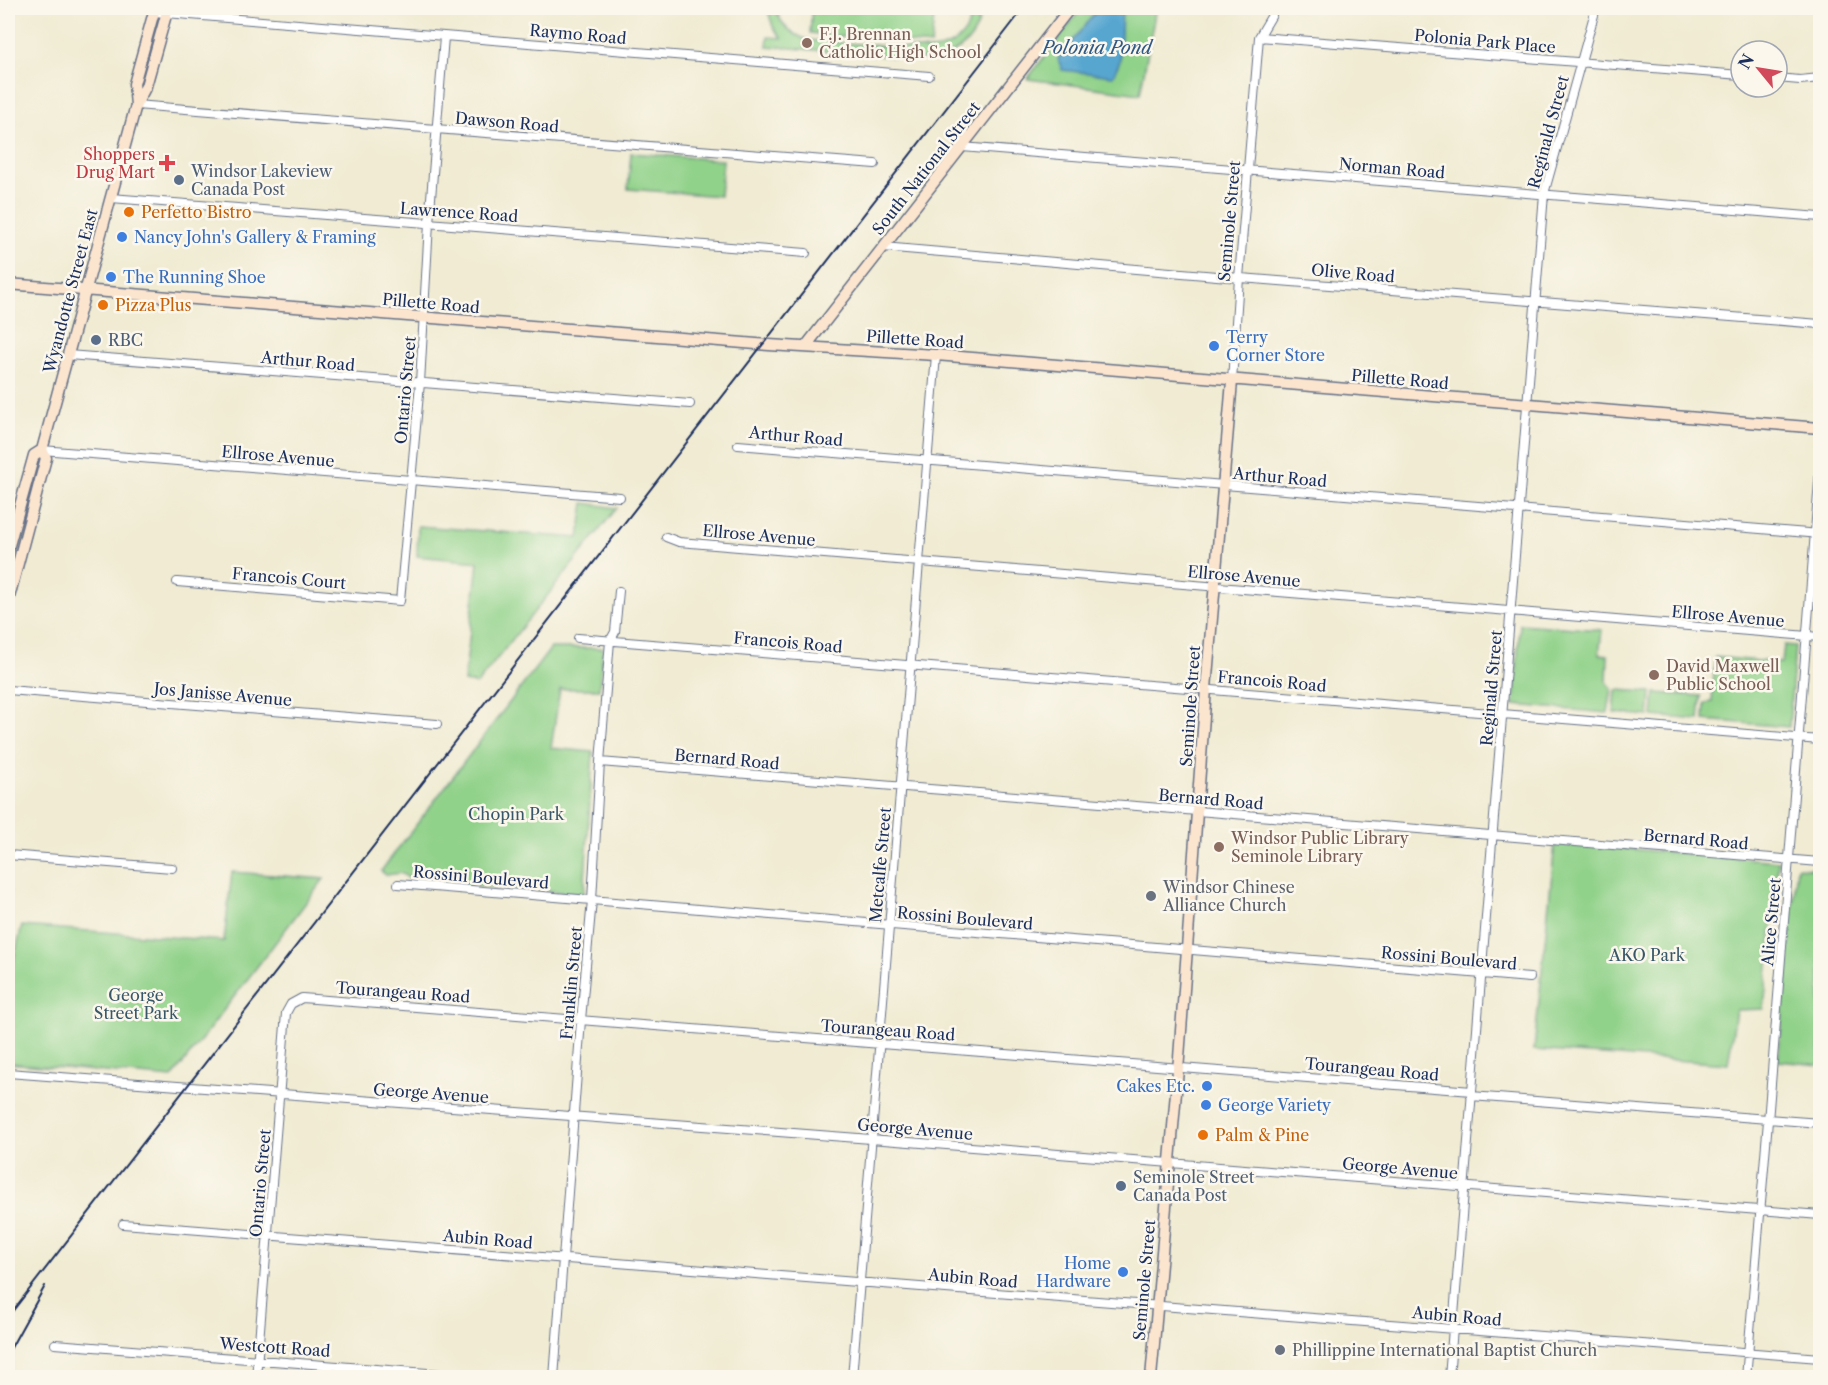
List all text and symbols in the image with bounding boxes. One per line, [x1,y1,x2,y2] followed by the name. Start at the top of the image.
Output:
[529,20,628,48] street label: Raymo Road
[819,24,981,62] place label: F.J. Brennan Catholic High School
[1414,25,1557,57] street label: Polonia Park Place
[800,36,814,50] marker: F.J. Brennan Catholic High School
[1040,37,1154,59] water label: Polonia Pond
[1729,39,1789,99] north arrow
[1734,50,1758,73] text: N
[1523,73,1573,191] street label: Reginald Street
[868,97,984,239] street label: South National Street
[454,107,560,137] street label: Dawson Road
[76,144,155,182] place label: Shoppers Drug Mart
[1338,153,1446,183] street label: Norman Road
[160,156,174,170] marker: Shoppers Drug Mart
[1214,159,1244,282] street label: Seminole Street
[190,161,333,199] place label: Windsor Lakeview Canada Post
[172,173,186,187] marker: Windsor Lakeview Canada Post
[399,198,519,226] street label: Lawrence Road
[141,202,252,222] place label: Perfetto Bistro
[122,205,136,219] marker: Perfetto Bistro
[38,206,102,376] street label: Wyandotte Street East
[134,227,376,247] place label: Nancy John's Gallery & Framing
[115,230,129,244] marker: Nancy John's Gallery & Framing
[1310,259,1396,287] street label: Olive Road
[123,267,266,287] place label: The Running Shoe
[104,270,118,284] marker: The Running Shoe
[381,289,481,317] street label: Pillette Road
[115,295,192,315] place label: Pizza Plus
[96,298,110,312] marker: Pizza Plus
[865,326,965,352] street label: Pillette Road
[1226,327,1325,365] place label: Terry Corner Store
[108,330,143,350] place label: RBC
[89,333,103,347] marker: RBC
[390,335,420,445] street label: Ontario Street
[1207,339,1221,353] marker: Terry Corner Store
[259,347,356,375] street label: Arthur Road
[1350,365,1450,393] street label: Pillette Road
[747,422,844,450] street label: Arthur Road
[221,441,335,471] street label: Ellrose Avenue
[1231,463,1328,491] street label: Arthur Road
[702,520,816,550] street label: Ellrose Avenue
[1187,561,1301,591] street label: Ellrose Avenue
[231,563,347,593] street label: Francois Court
[1671,601,1785,631] street label: Ellrose Avenue
[733,627,844,657] street label: Francois Road
[1476,629,1506,747] street label: Reginald Street
[1176,644,1204,767] street label: Seminole Street
[1666,656,1780,694] place label: David Maxwell Public School
[1217,666,1328,696] street label: Francois Road
[1647,668,1661,682] marker: David Maxwell Public School
[150,678,293,710] street label: Jos Janisse Avenue
[674,744,781,774] street label: Bernard Road
[1158,784,1265,814] street label: Bernard Road
[468,804,565,824] park label: Chopin Park
[865,806,895,924] street label: Metcalfe Street
[1643,824,1750,854] street label: Bernard Road
[1230,828,1410,866] place label: Windsor Public Library Seminole Library
[1212,840,1226,854] marker: Windsor Public Library Seminole Library
[412,861,550,893] street label: Rossini Boulevard
[1162,877,1295,915] place label: Windsor Chinese Alliance Church
[1757,877,1785,968] street label: Alice Street
[1144,889,1158,903] marker: Windsor Chinese Alliance Church
[896,902,1034,934] street label: Rossini Boulevard
[556,925,586,1041] street label: Franklin Street
[1380,942,1518,974] street label: Rossini Boulevard
[1608,945,1686,965] park label: AKO Park
[335,977,471,1007] street label: Tourangeau Road
[94,985,179,1023] park label: George Street Park
[820,1015,956,1045] street label: Tourangeau Road
[1304,1053,1440,1085] street label: Tourangeau Road
[1116,1076,1195,1096] place label: Cakes Etc.
[372,1079,490,1107] street label: George Avenue
[1200,1079,1214,1093] marker: Cakes Etc.
[1218,1095,1332,1115] place label: George Variety
[1199,1098,1213,1112] marker: George Variety
[856,1114,974,1144] street label: George Avenue
[1215,1125,1309,1145] place label: Palm & Pine
[245,1128,275,1238] street label: Ontario Street
[1196,1128,1210,1142] marker: Palm & Pine
[1341,1153,1459,1183] street label: George Avenue
[1133,1167,1255,1205] place label: Seminole Street Canada Post
[1114,1179,1128,1193] marker: Seminole Street Canada Post
[1129,1218,1159,1341] street label: Seminole Street
[441,1225,534,1253] street label: Aubin Road
[1036,1253,1111,1291] place label: Home Hardware
[926,1264,1019,1292] street label: Aubin Road
[1116,1265,1130,1279] marker: Home Hardware
[1410,1302,1503,1330] street label: Aubin Road
[218,1333,331,1361] street label: Westcott Road
[1292,1340,1597,1360] place label: Phillippine International Baptist Church
[1273,1343,1287,1357] marker: Phillippine International Baptist Church

